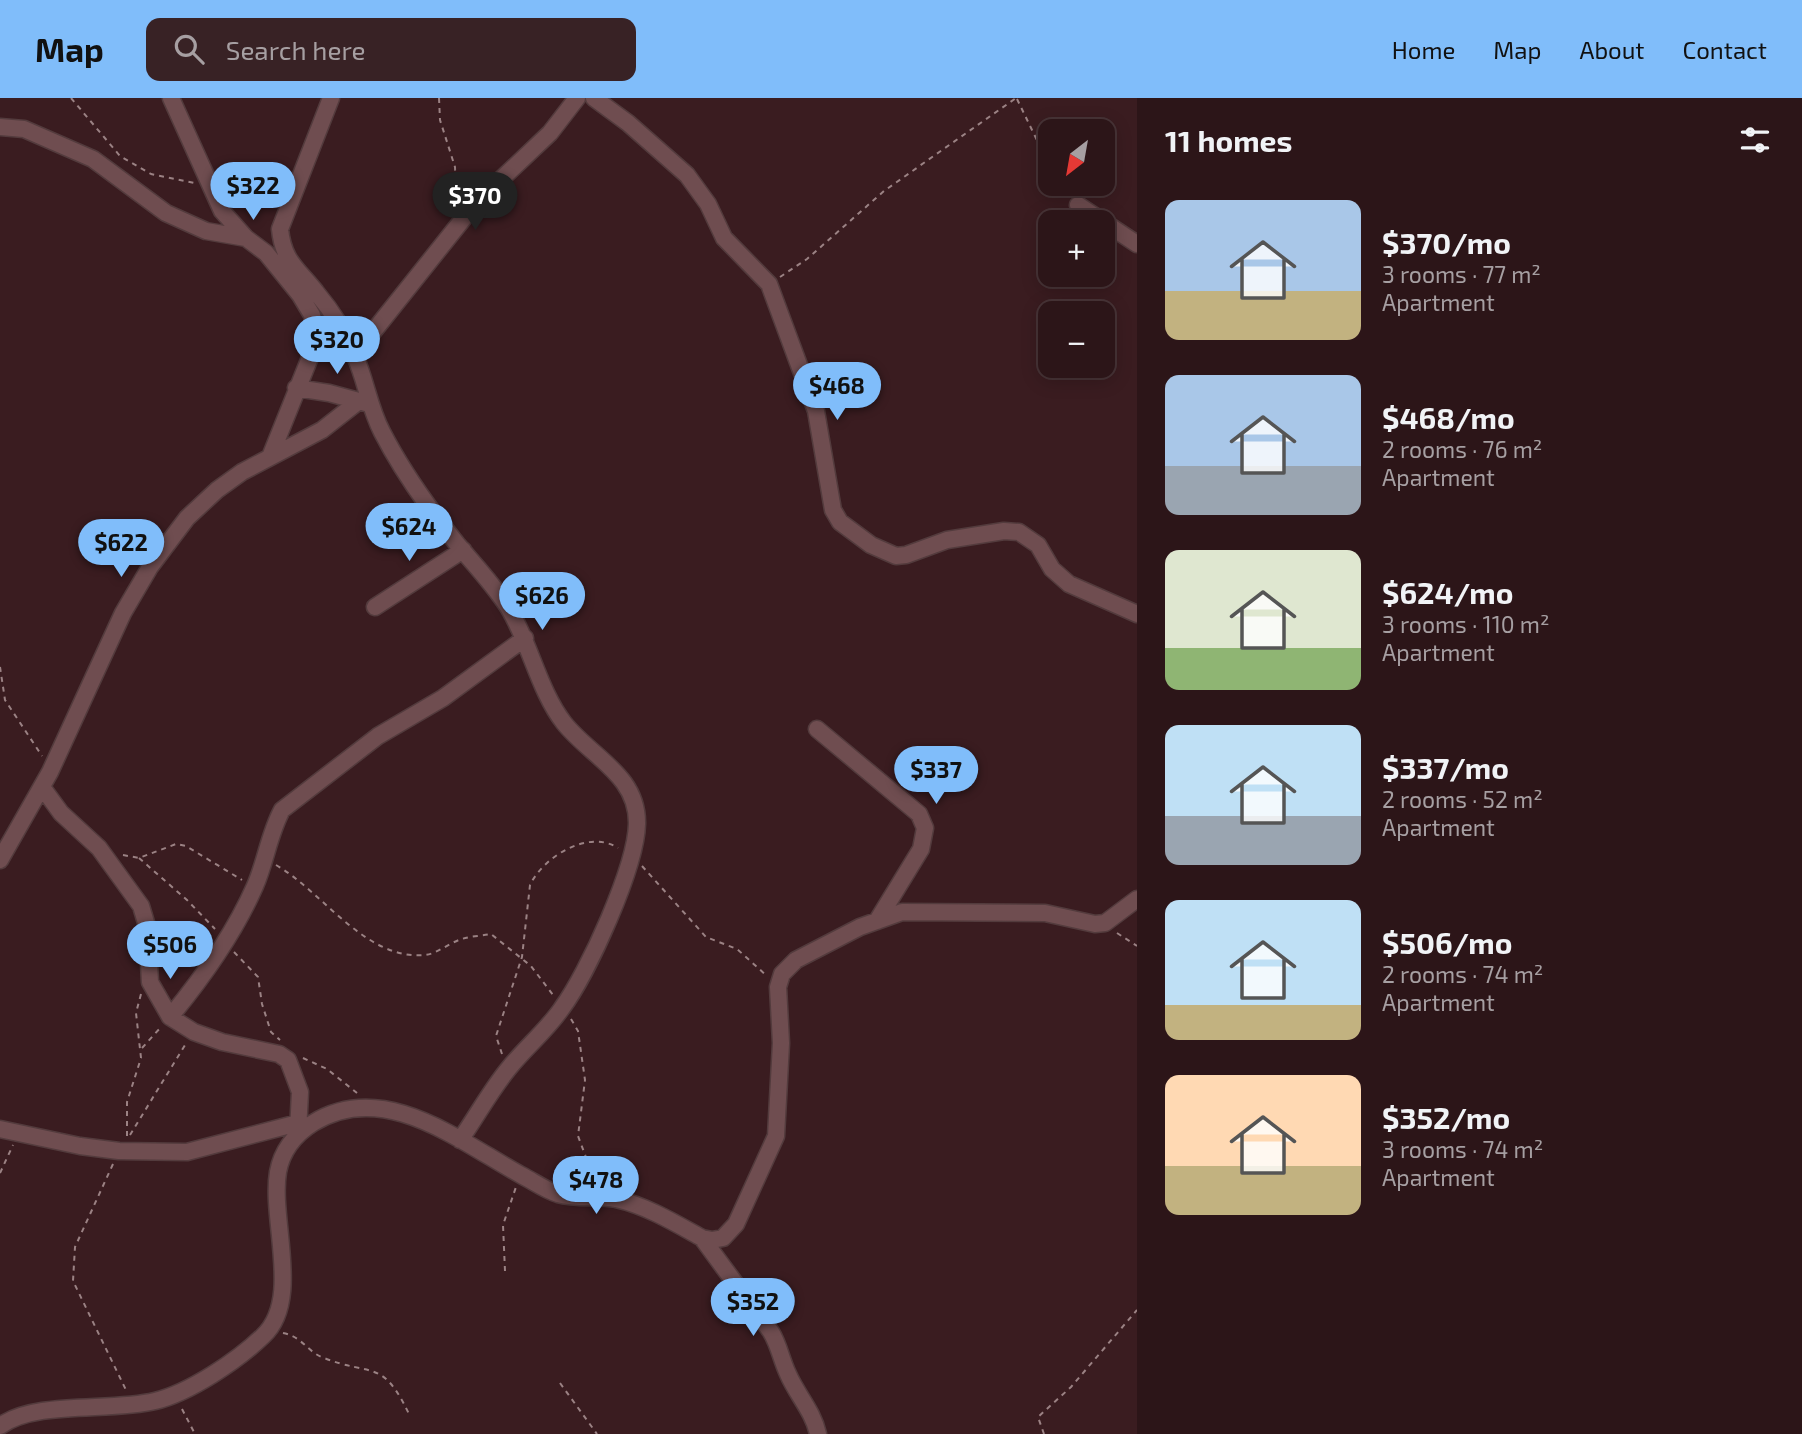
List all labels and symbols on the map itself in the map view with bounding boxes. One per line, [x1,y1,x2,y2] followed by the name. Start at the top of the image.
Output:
[1038,119,1115,196] north arrow
[212,162,294,222] pin: $322
[434,172,516,232] pin: $370
[296,316,378,376] pin: $320
[796,362,878,422] pin: $468
[368,504,450,563] pin: $624
[80,519,162,579] pin: $622
[501,573,583,632] pin: $626
[895,746,977,806] pin: $337
[129,922,211,981] pin: $506
[555,1156,637,1216] pin: $478
[712,1278,794,1338] pin: $352

